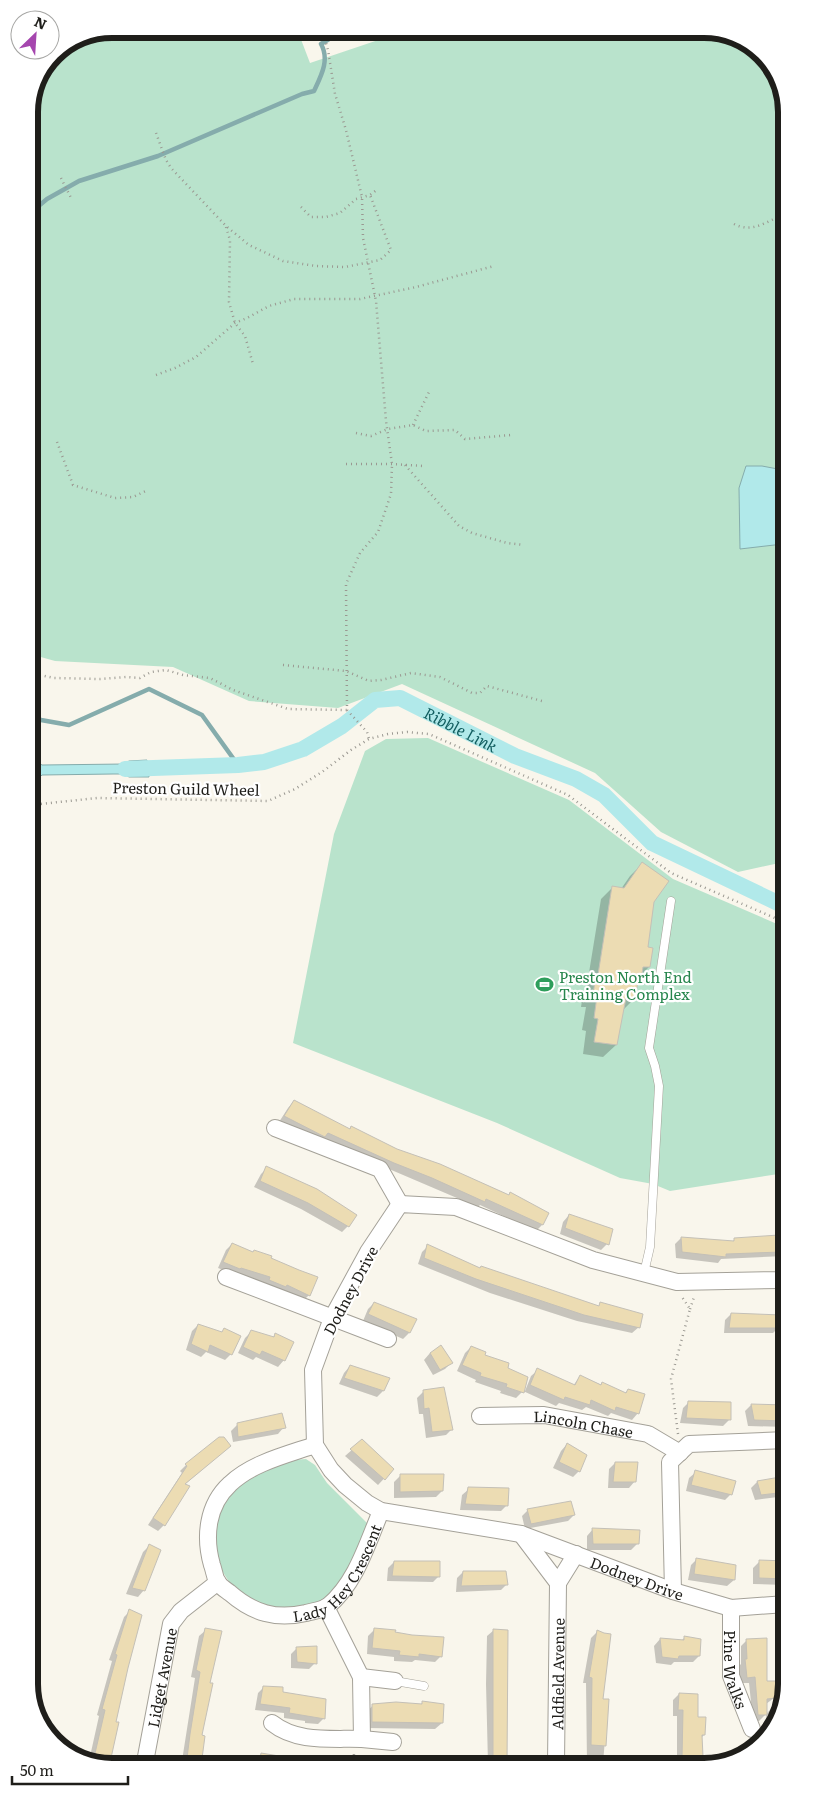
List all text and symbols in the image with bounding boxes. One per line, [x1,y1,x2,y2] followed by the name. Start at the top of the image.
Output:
[10,10,60,60] north arrow
[31,11,51,34] text: N
[420,700,502,758] water label: Ribble Link
[112,775,260,801] street label: Preston Guild Wheel
[559,965,692,1005] place label: Preston North End Training Complex
[535,975,555,995] sports icon: Preston North End Training Complex
[317,1241,383,1339] street label: Dodney Drive
[533,1404,635,1443] street label: Lincoln Chase
[291,1520,386,1627] street label: Lady Hey Crescent
[587,1550,687,1605] street label: Dodney Drive
[545,1618,569,1730] street label: Aldfield Avenue
[140,1625,182,1729] street label: Lidget Avenue
[720,1630,754,1712] street label: Pine Walks
[12,1754,129,1786] scale bar
[20,1758,54,1781] text: 50 m

